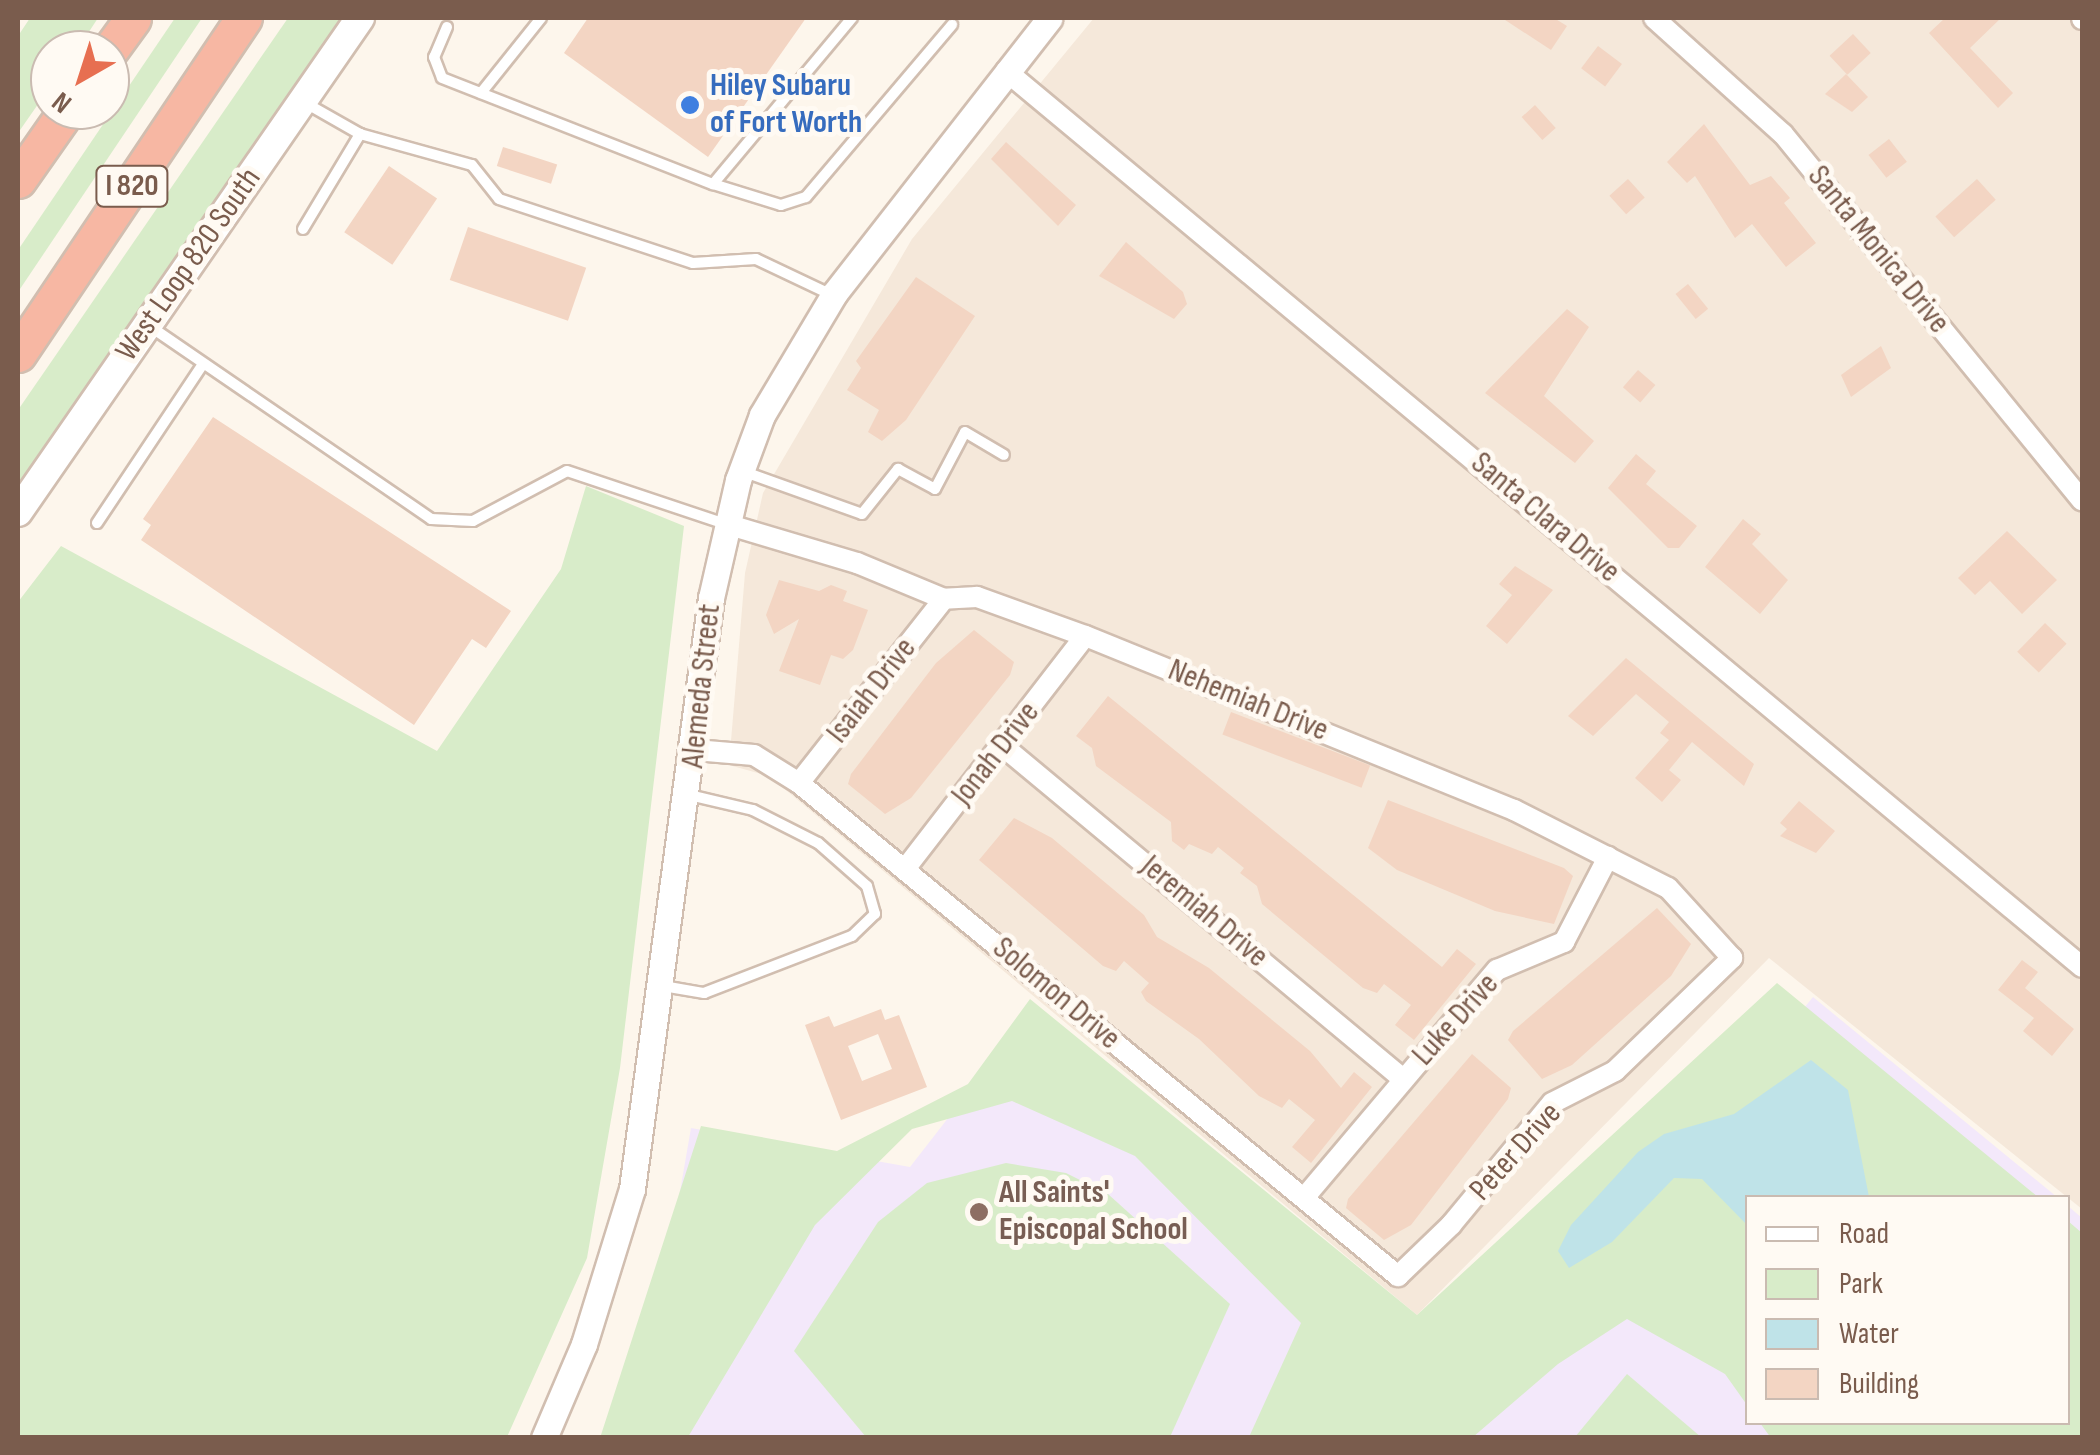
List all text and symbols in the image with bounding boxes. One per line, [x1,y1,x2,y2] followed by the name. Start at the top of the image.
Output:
[30,30,130,130] north arrow
[710,68,862,143] place label: Hiley Subaru of Fort Worth
[46,85,78,120] text: N
[679,94,701,116] marker: Hiley Subaru of Fort Worth
[1799,158,1957,342] street label: Santa Monica Drive
[94,161,170,211] road number: I 820
[108,161,270,369] street label: West Loop 820 South
[1463,445,1627,591] street label: Santa Clara Drive
[674,602,730,770] street label: Alemeda Street
[819,631,925,751] street label: Isaiah Drive
[1162,652,1334,750] street label: Nehemiah Drive
[944,695,1048,813] street label: Jonah Drive
[1133,848,1275,976] street label: Jeremiah Drive
[984,930,1128,1058] street label: Solomon Drive
[1405,966,1507,1074] street label: Luke Drive
[1462,1095,1570,1209] street label: Peter Drive
[999,1175,1188,1250] place label: All Saints' Episcopal School
[1745,1195,2070,1425] legend
[968,1201,990,1223] marker: All Saints' Episcopal School
[1839,1216,1889,1252] text: Road
[1839,1266,1883,1302] text: Park
[1839,1316,1899,1352] text: Water
[1839,1366,1919,1402] text: Building

